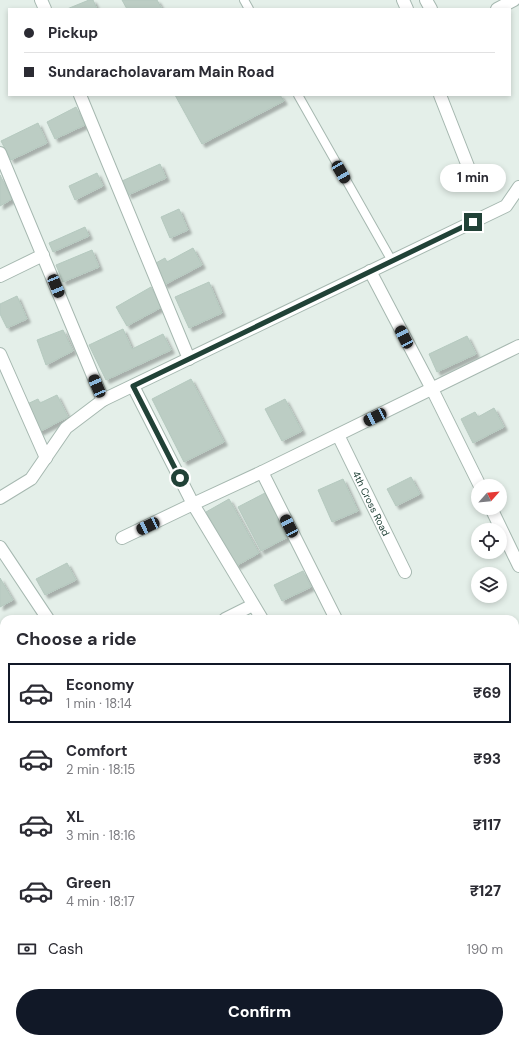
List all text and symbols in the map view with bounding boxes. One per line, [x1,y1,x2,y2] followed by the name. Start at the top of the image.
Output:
[48,23,98,43] text: Pickup
[48,62,274,82] text: Sundaracholavaram Main Road
[330,159,352,185] car
[440,164,506,192] callout: 1 min
[457,169,489,186] text: 1 min
[464,213,482,231] route end
[46,273,66,299] car
[393,324,415,350] car
[87,373,107,399] car
[362,406,388,428] car
[171,469,189,487] route start
[349,469,392,538] street label: 4th Cross Road
[471,479,507,515] north arrow
[471,479,507,603] map controls
[278,513,300,539] car
[135,515,161,537] car
[471,523,507,559] button: locate
[471,567,507,603] button: layers
[16,627,137,651] text: Choose a ride
[18,675,54,711] icon: car
[66,675,134,695] text: Economy
[473,683,501,703] text: ₹69
[66,695,132,712] text: 1 min · 18:14
[18,741,54,777] icon: car
[66,741,127,761] text: Comfort
[473,749,501,769] text: ₹93
[66,761,135,778] text: 2 min · 18:15
[18,807,54,843] icon: car
[66,807,84,827] text: XL
[473,815,501,835] text: ₹117
[66,827,136,844] text: 3 min · 18:16
[18,873,54,909] icon: car
[66,873,111,893] text: Green
[470,881,501,901] text: ₹127
[66,893,135,910] text: 4 min · 18:17
[16,938,38,960] icon: cash
[48,939,83,959] text: Cash
[467,941,503,958] text: 190 m
[16,989,503,1035] button: Confirm

